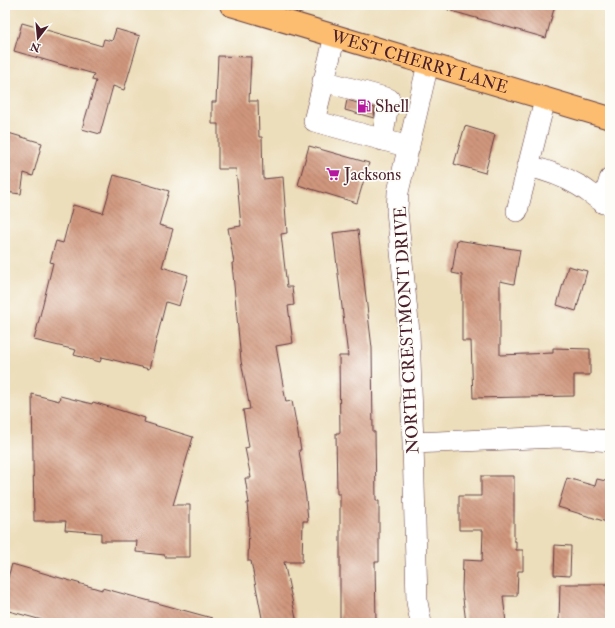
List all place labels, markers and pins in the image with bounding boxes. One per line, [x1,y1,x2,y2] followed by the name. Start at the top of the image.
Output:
[375,96,410,117] place label: Shell
[356,98,372,114] fuel station icon: Shell
[343,164,401,186] place label: Jacksons
[325,166,341,182] supermarket icon: Jacksons

